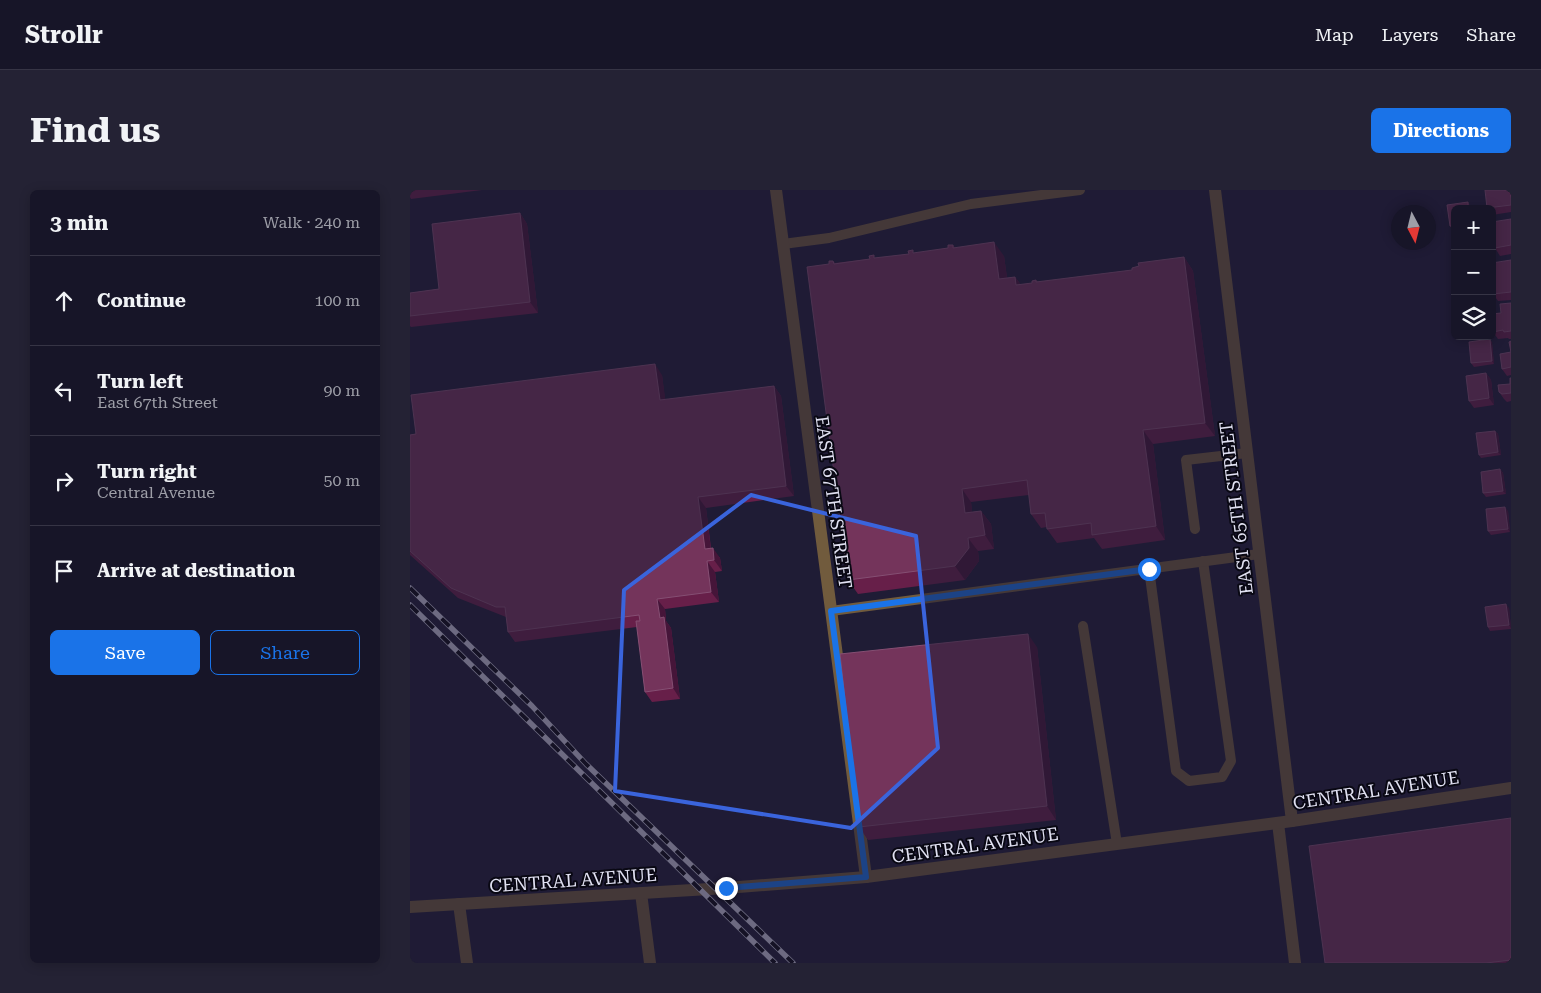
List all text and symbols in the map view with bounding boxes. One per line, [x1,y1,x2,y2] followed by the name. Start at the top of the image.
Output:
[25,21,103,49] text: Strollr
[1315,24,1354,45] text: Map
[1382,24,1438,45] text: Layers
[1466,24,1516,45] text: Share
[1371,108,1511,153] button: Directions
[30,110,160,151] text: Find us
[1391,205,1436,250] north arrow
[1451,205,1496,340] map controls
[1451,205,1496,250] button: +
[50,211,108,235] text: 3 min
[263,213,360,232] text: Walk · 240 m
[1451,250,1496,295] button: −
[50,287,78,315] icon: ahead
[97,289,186,312] text: Continue
[314,291,360,310] text: 100 m
[1451,295,1496,340] button: layers
[97,370,183,393] text: Turn left
[50,377,78,405] icon: left
[323,381,360,400] text: 90 m
[97,393,218,412] text: East 67th Street
[811,414,857,590] street label: EAST 67TH STREET
[1215,420,1257,596] street label: EAST 65TH STREET
[97,460,197,483] text: Turn right
[50,467,78,495] icon: right
[323,471,360,490] text: 50 m
[97,483,215,502] text: Central Avenue
[50,557,78,585] icon: arrive
[1138,558,1161,581] route start
[97,559,295,582] text: Arrive at destination
[50,630,200,675] button: Save
[210,630,360,675] button: Share
[1291,766,1461,814] street label: CENTRAL AVENUE
[890,823,1060,867] street label: CENTRAL AVENUE
[488,864,658,896] street label: CENTRAL AVENUE
[715,877,738,900] route end

